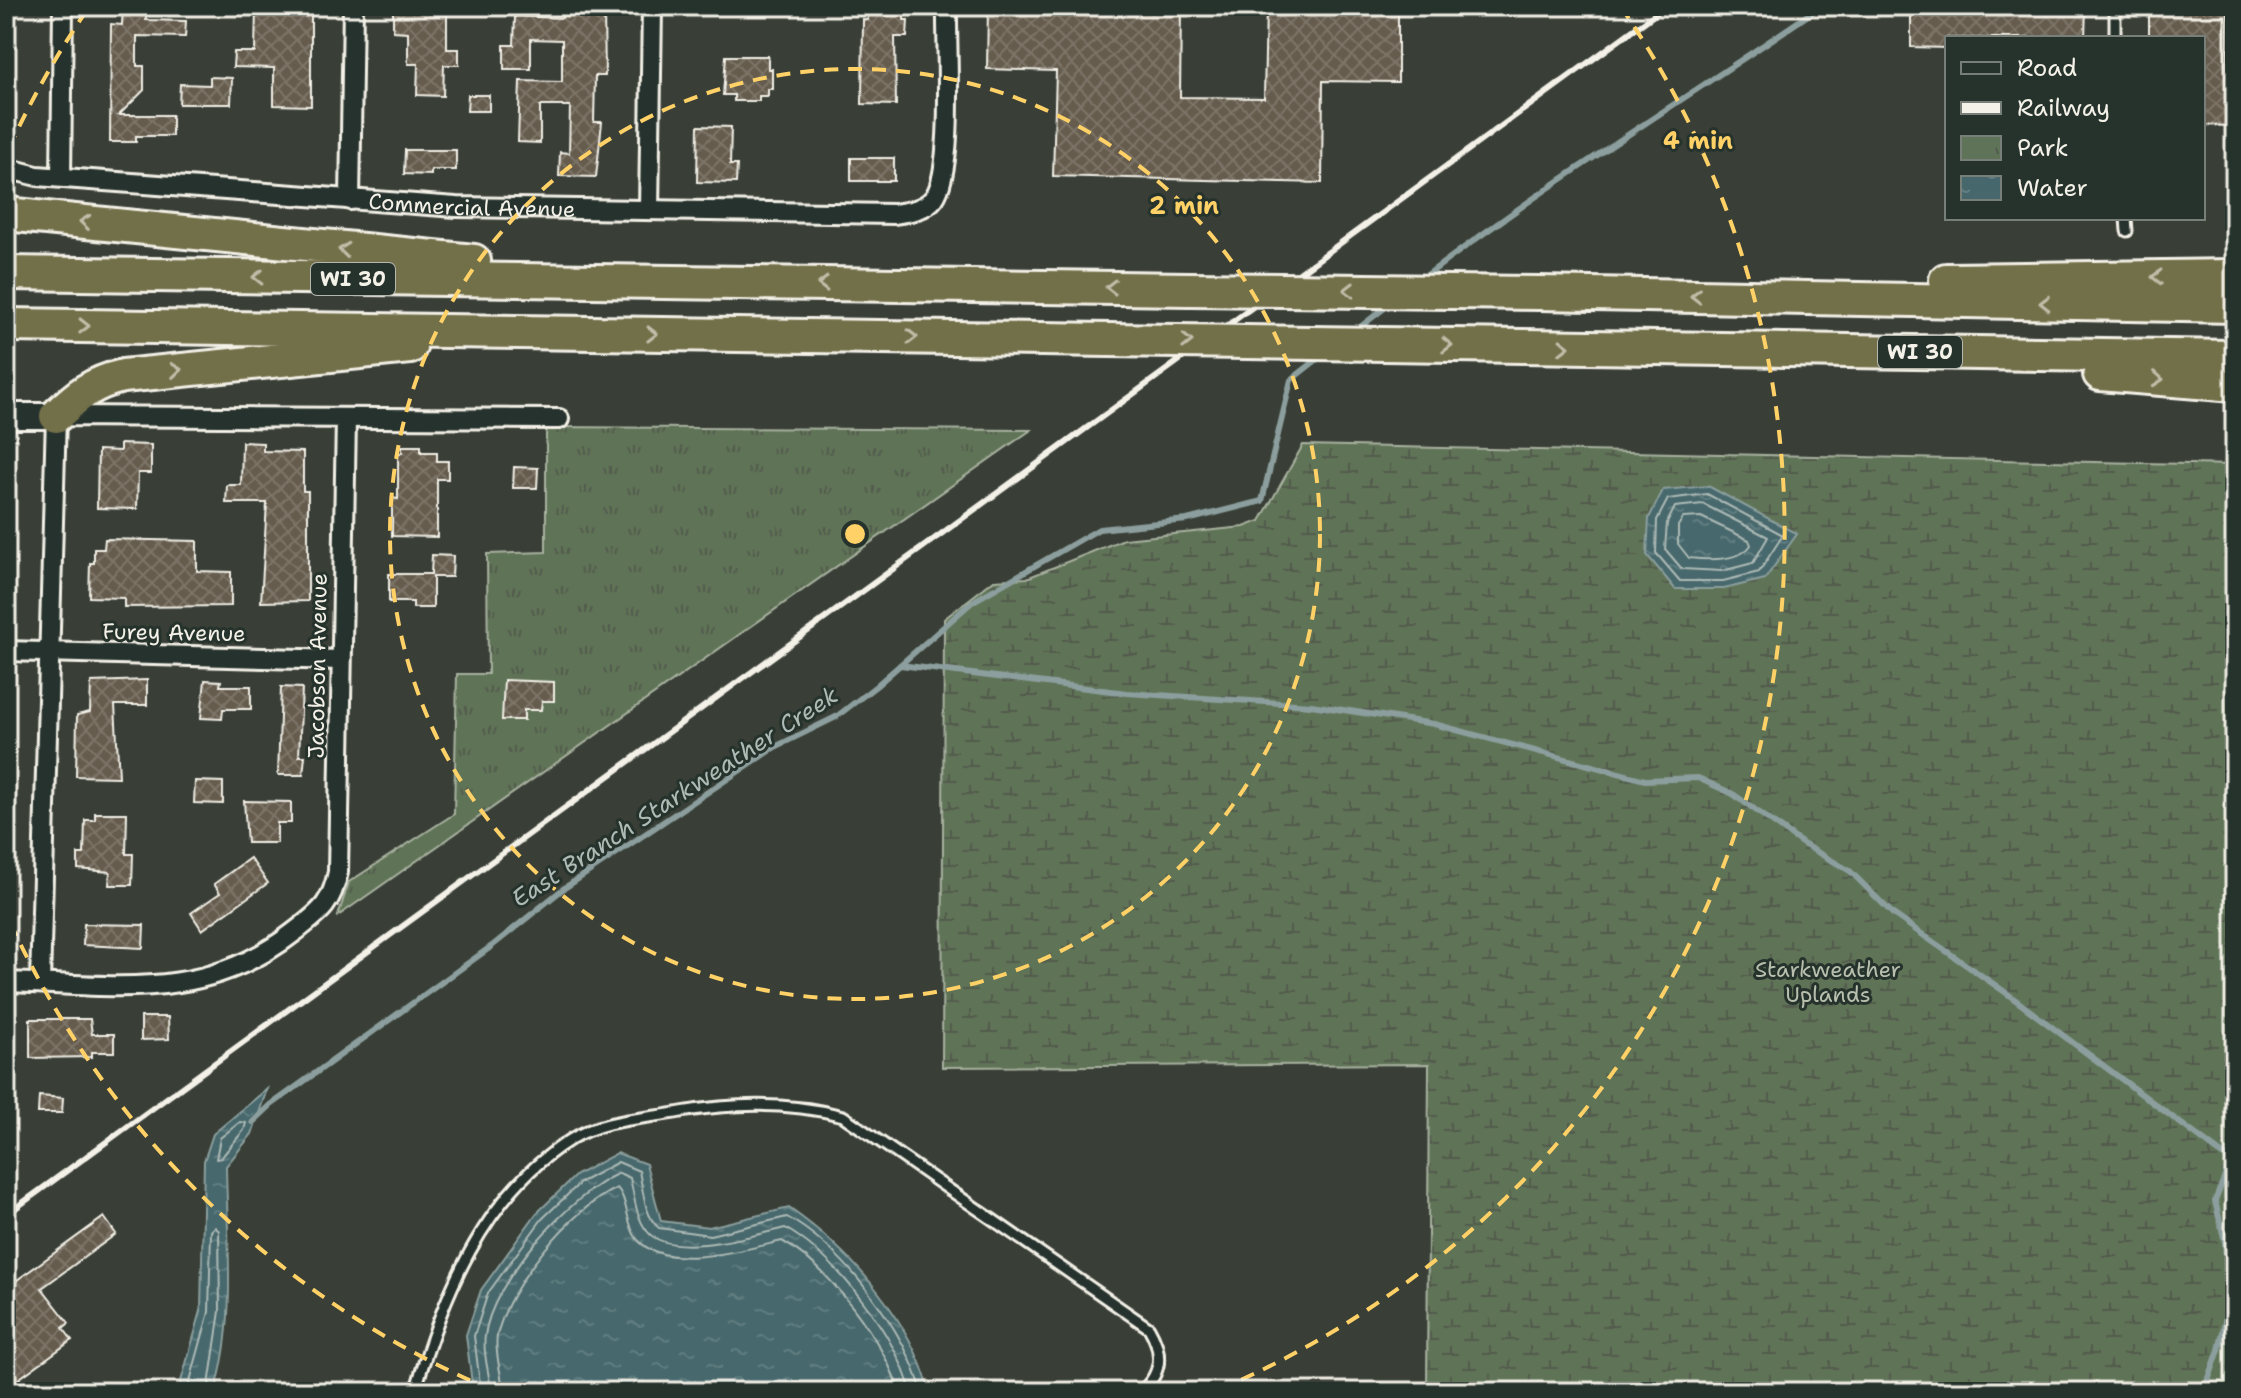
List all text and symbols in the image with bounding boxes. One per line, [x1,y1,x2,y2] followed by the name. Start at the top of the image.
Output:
[1945,36,2205,220] legend
[2017,52,2077,84] text: Road
[2017,92,2110,124] text: Railway
[1663,125,1733,157] text: 4 min
[2017,132,2069,164] text: Park
[2017,172,2088,204] text: Water
[367,187,576,224] street label: Commercial Avenue
[1149,190,1219,222] text: 2 min
[78,214,91,231] one-way arrow
[337,241,350,258] one-way arrow
[311,263,395,295] road number: WI 30
[2150,268,2163,286] one-way arrow
[251,269,264,286] one-way arrow
[816,275,829,293] one-way arrow
[1104,278,1117,296] one-way arrow
[1342,282,1355,299] one-way arrow
[1689,287,1702,304] one-way arrow
[2038,294,2051,312] one-way arrow
[78,317,91,335] one-way arrow
[646,325,659,342] one-way arrow
[906,329,919,346] one-way arrow
[1181,333,1194,350] one-way arrow
[1441,336,1454,354] one-way arrow
[1878,336,1962,368] road number: WI 30
[1558,338,1571,355] one-way arrow
[170,362,183,379] one-way arrow
[2152,370,2165,387] one-way arrow
[841,520,869,548] centre of rings
[301,573,334,759] street label: Jacobson Avenue
[102,617,246,648] street label: Furey Avenue
[506,679,845,915] water label: East Branch Starkweather Creek
[1755,955,1901,1009] park label: Starkweather Uplands

